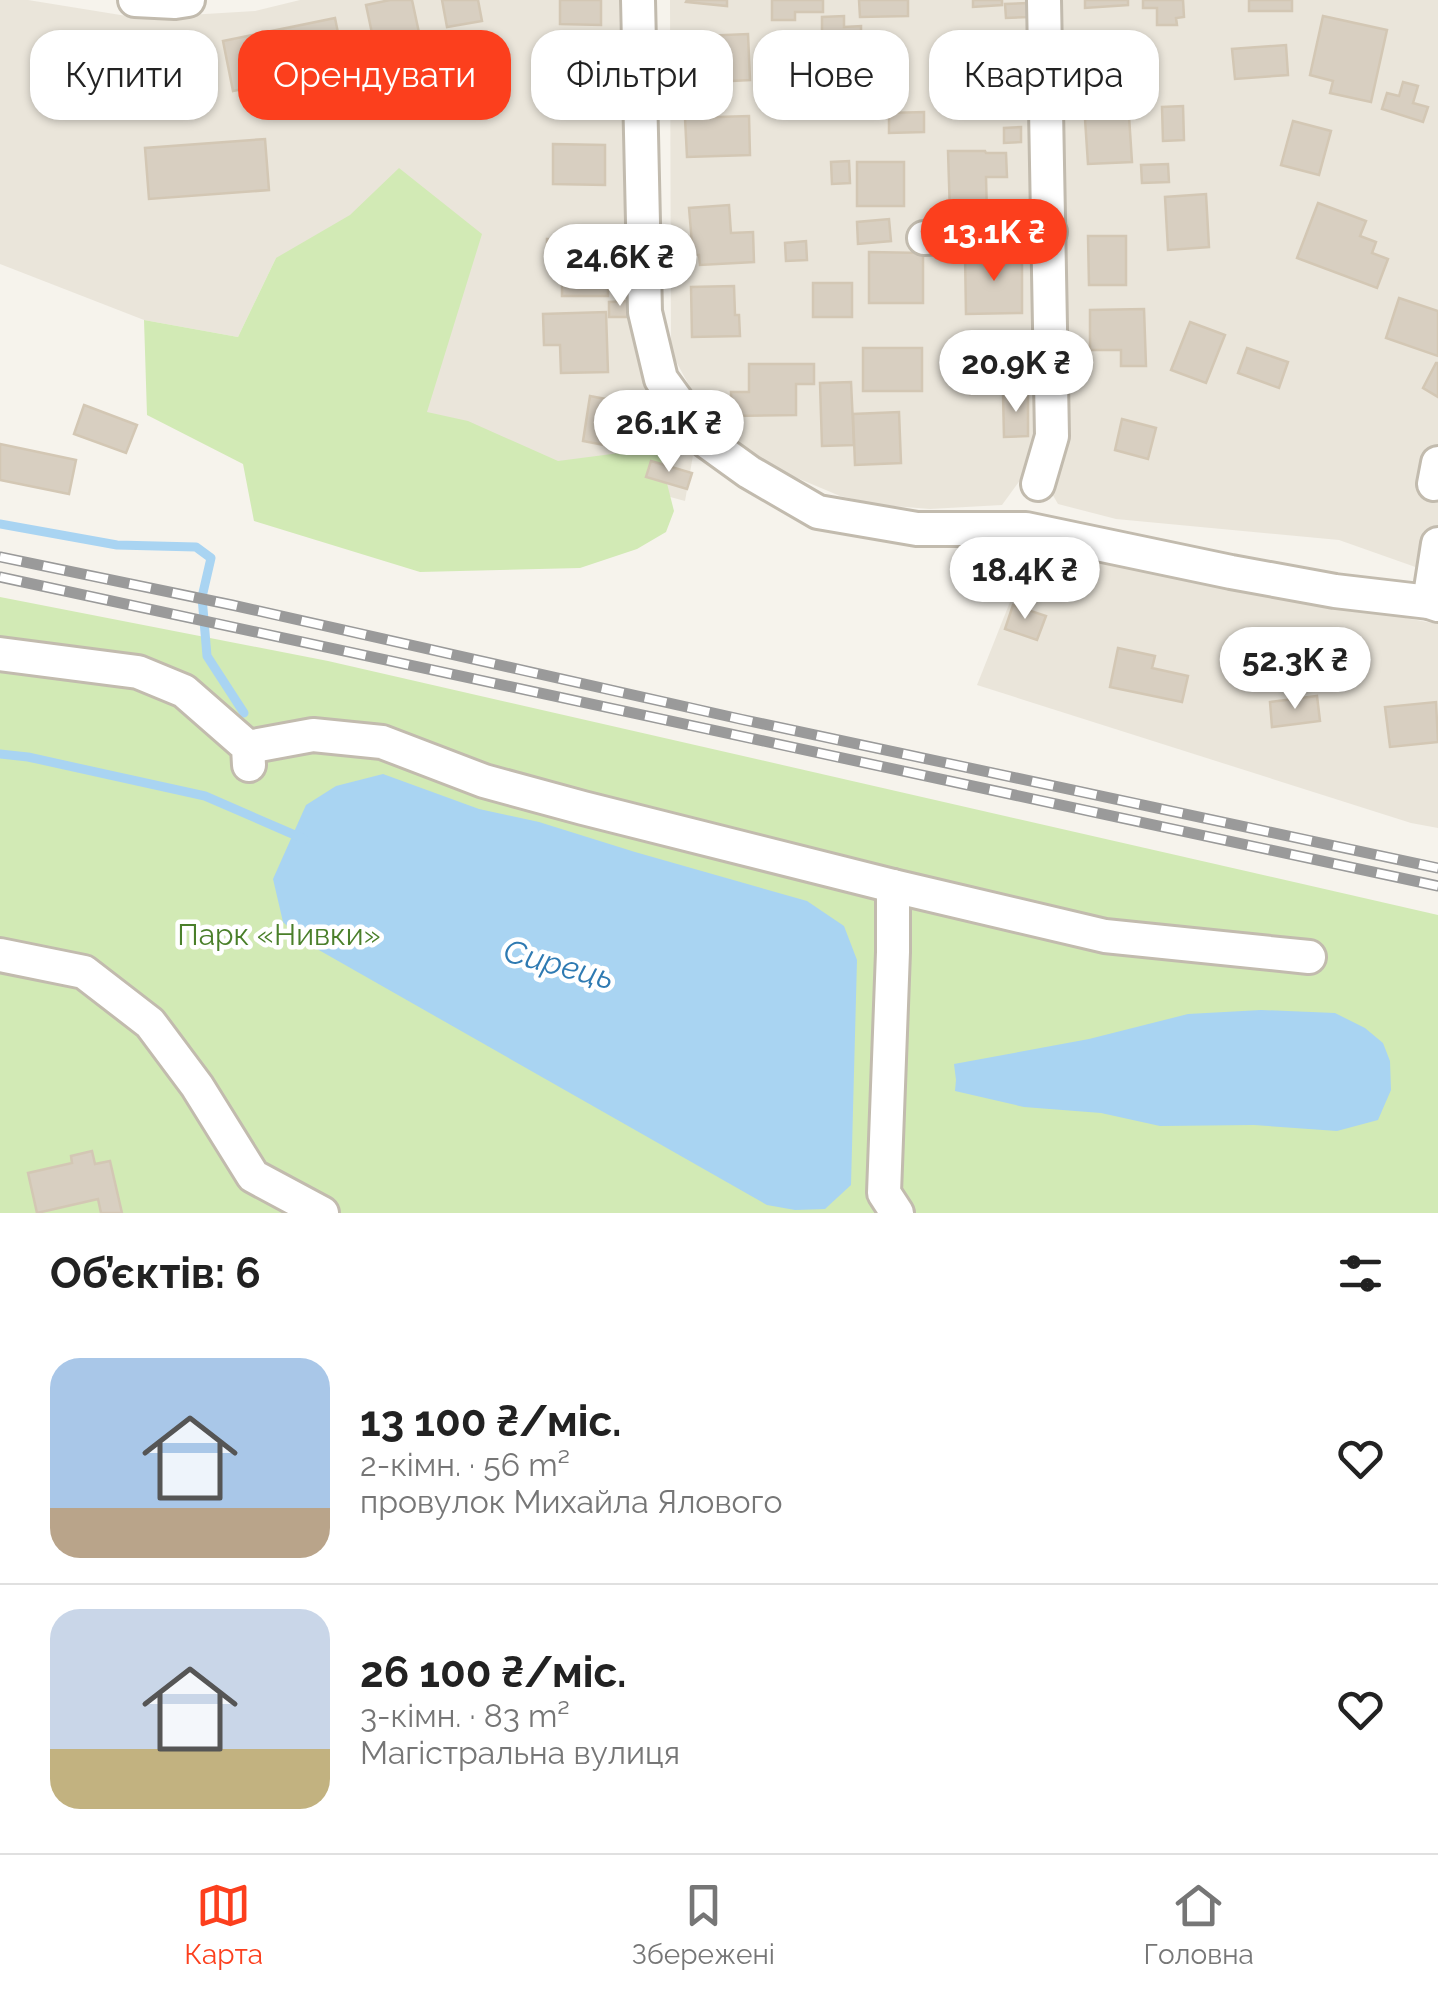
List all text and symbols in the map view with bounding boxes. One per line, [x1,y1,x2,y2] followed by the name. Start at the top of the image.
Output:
[30,30,218,120] chip: Купити
[238,30,511,120] chip: Орендувати
[531,30,733,120] chip: Фільтри
[753,30,909,120] chip: Нове
[929,30,1159,120] chip: Квартира
[902,199,1086,284] pin: 13.1K ₴
[943,213,1045,250] text: 13.1K ₴
[528,224,712,309] pin: 24.6K ₴
[566,238,674,275] text: 24.6K ₴
[924,330,1108,415] pin: 20.9K ₴
[961,344,1071,381] text: 20.9K ₴
[577,390,761,475] pin: 26.1K ₴
[616,404,722,441] text: 26.1K ₴
[933,537,1117,622] pin: 18.4K ₴
[972,551,1078,588] text: 18.4K ₴
[1203,627,1387,712] pin: 52.3K ₴
[1242,641,1348,678] text: 52.3K ₴
[177,917,381,952] park label: Парк «Нивки»
[500,932,618,996] water label: Сирець
[1333,1246,1388,1301] icon: filters
[50,1249,261,1298] text: Об’єктів: 6
[360,1397,622,1446] text: 13 100 ₴/міс.
[130,1398,250,1518] icon: home
[1333,1431,1388,1486] icon: heart
[360,1446,570,1483] text: 2-кімн. · 56 m²
[360,1483,783,1520] text: провулок Михайла Ялового
[360,1648,627,1697] text: 26 100 ₴/міс.
[130,1649,250,1769] icon: home
[1333,1682,1388,1737] icon: heart
[360,1697,570,1734] text: 3-кімн. · 83 m²
[360,1734,680,1771] text: Магістральна вулиця
[184,1878,263,1971] tab: Карта
[632,1878,775,1971] tab: Збережені
[1143,1878,1254,1971] tab: Головна

